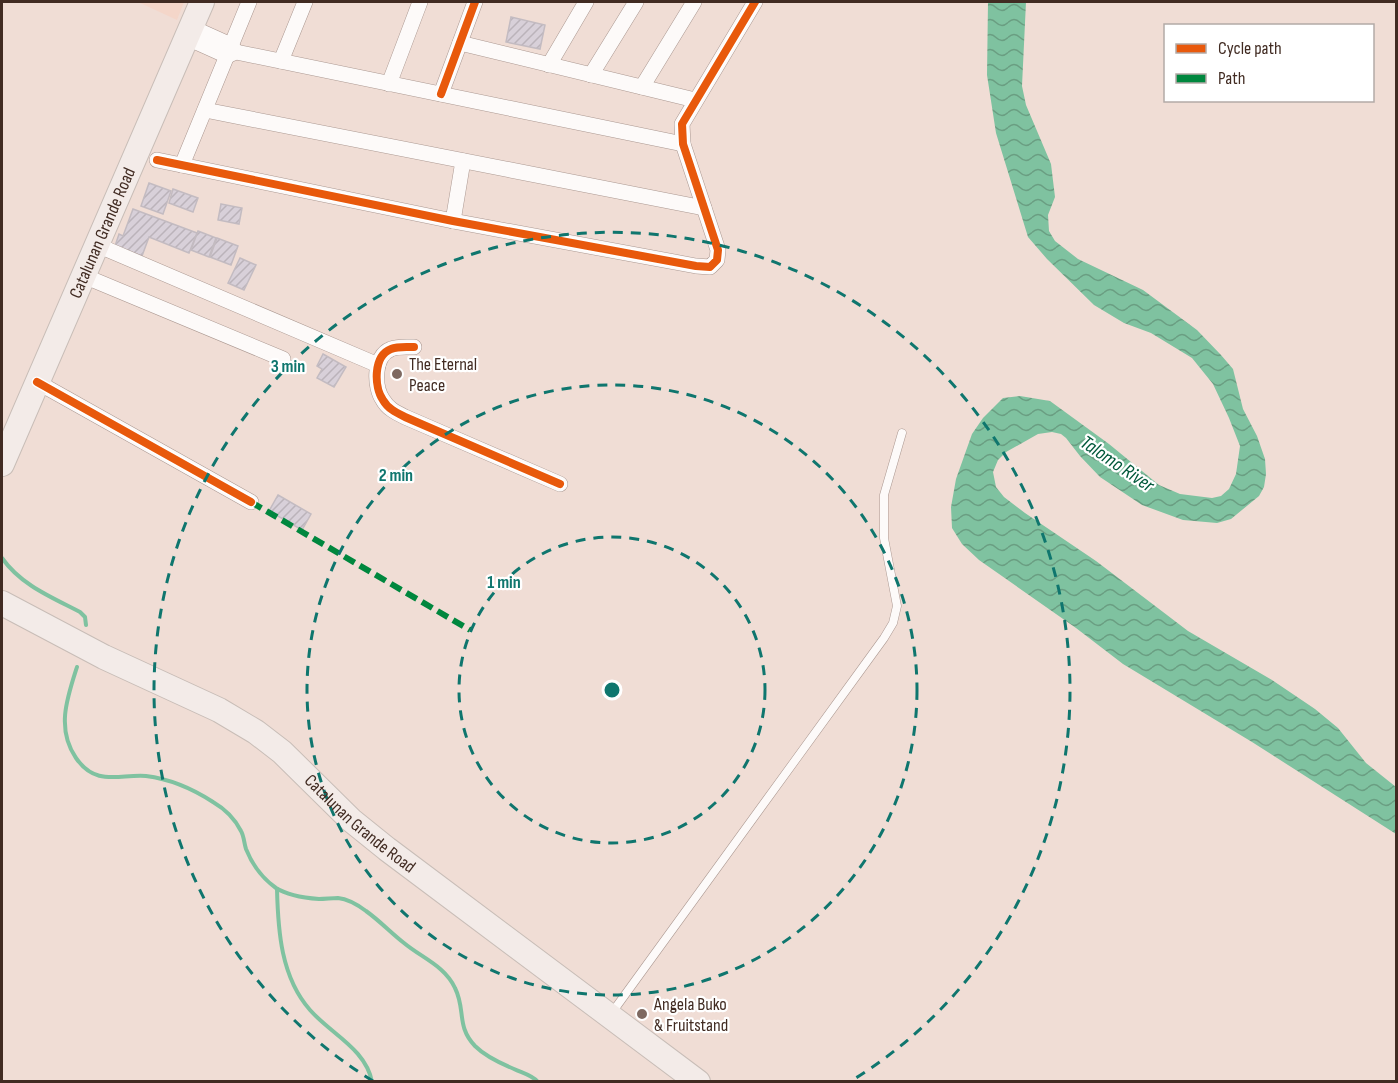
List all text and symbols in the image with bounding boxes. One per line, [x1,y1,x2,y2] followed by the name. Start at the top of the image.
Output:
[1164,24,1374,102] legend
[1218,38,1282,59] text: Cycle path
[1218,68,1246,89] text: Path
[65,164,140,301] street label: Catalunan Grande Road
[409,354,477,396] place label: The Eternal Peace
[271,356,305,377] text: 3 min
[390,367,404,381] marker: The Eternal Peace
[1076,431,1160,498] water label: Talomo River
[379,465,413,486] text: 2 min
[487,572,521,593] text: 1 min
[602,680,622,700] centre of rings
[300,770,420,877] street label: Catalunan Grande Road
[653,994,728,1036] place label: Angela Buko & Fruitstand
[635,1007,649,1021] marker: Angela Buko & Fruitstand

